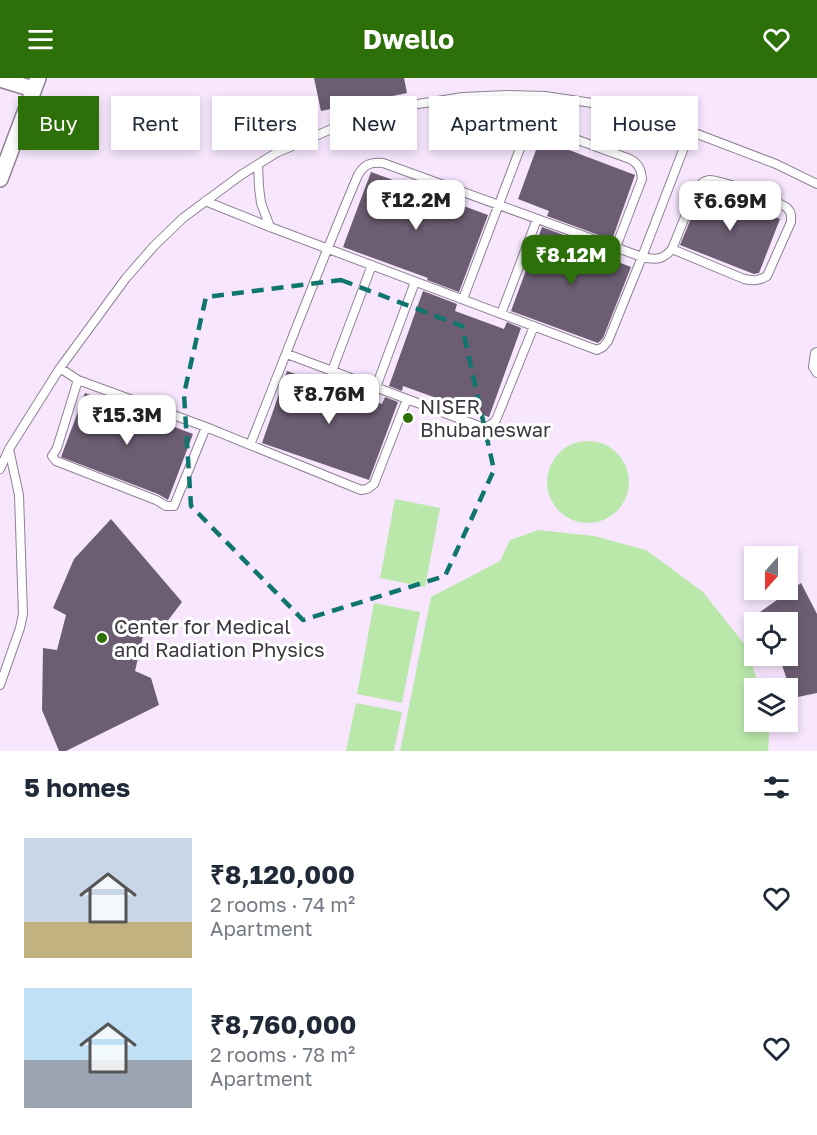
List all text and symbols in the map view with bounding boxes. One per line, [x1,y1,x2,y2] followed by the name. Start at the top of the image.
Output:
[24,23,57,56] icon: menu
[363,23,454,55] text: Dwello
[760,23,793,56] icon: heart
[18,96,99,150] chip: Buy
[111,96,200,150] chip: Rent
[212,96,318,150] chip: Filters
[330,96,417,150] chip: New
[429,96,579,150] chip: Apartment
[591,96,698,150] chip: House
[367,180,465,231] pin: ₹12.2M
[681,181,779,232] pin: ₹6.69M
[381,187,451,211] text: ₹12.2M
[693,188,767,212] text: ₹6.69M
[522,235,620,286] pin: ₹8.12M
[536,242,606,266] text: ₹8.12M
[280,374,378,425] pin: ₹8.76M
[293,381,365,405] text: ₹8.76M
[420,394,551,441] place label: NISER Bhubaneswar
[78,395,176,446] pin: ₹15.3M
[92,402,162,426] text: ₹15.3M
[401,411,415,425] marker: NISER Bhubaneswar
[744,546,798,600] north arrow
[744,546,798,732] map controls
[744,612,798,666] button: locate
[114,614,325,661] place label: Center for Medical and Radiation Physics
[95,631,109,645] marker: Center for Medical and Radiation Physics
[744,678,798,732] button: layers
[760,771,793,804] icon: filters
[24,772,130,803] text: 5 homes
[210,859,355,890] text: ₹8,120,000
[72,862,144,934] icon: home
[760,882,793,915] icon: heart
[210,892,355,916] text: 2 rooms · 74 m²
[210,916,313,940] text: Apartment
[210,1009,356,1040] text: ₹8,760,000
[72,1012,144,1084] icon: home
[760,1032,793,1065] icon: heart
[210,1042,355,1066] text: 2 rooms · 78 m²
[210,1066,313,1090] text: Apartment

